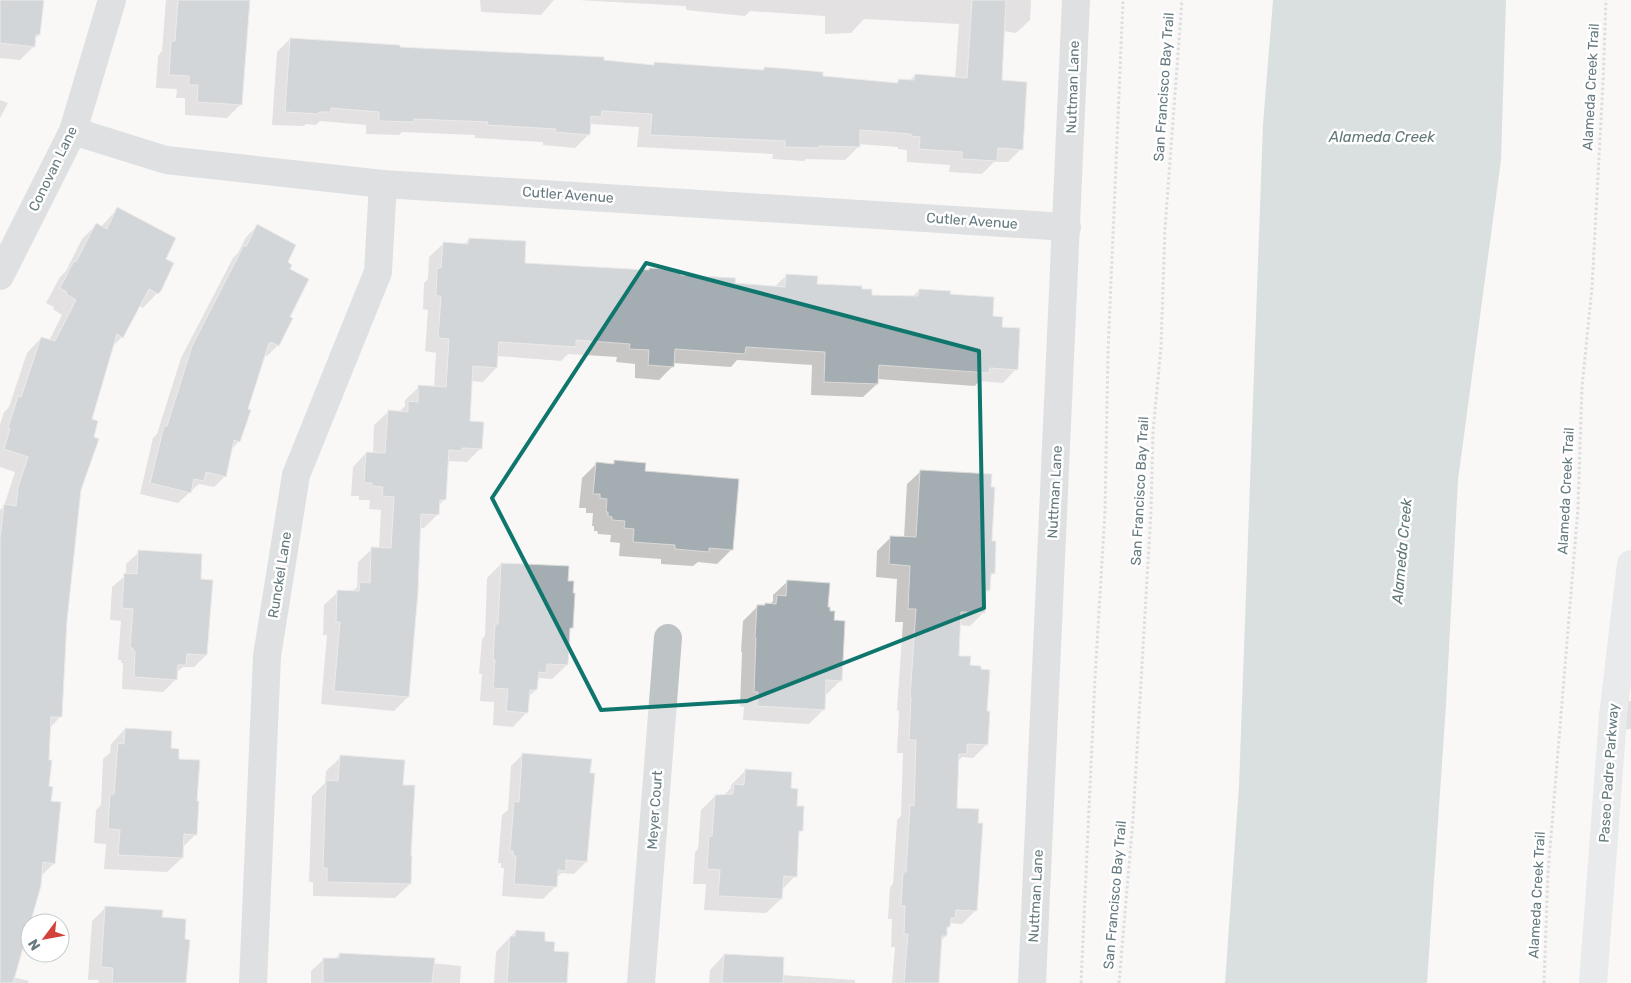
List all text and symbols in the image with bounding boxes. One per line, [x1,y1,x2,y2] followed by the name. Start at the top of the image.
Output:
[1150,12,1178,162] street label: San Francisco Bay Trail
[1579,23,1603,151] street label: Alameda Creek Trail
[1063,40,1083,134] street label: Nuttman Lane
[25,123,81,214] street label: Conovan Lane
[1328,128,1435,146] water label: Alameda Creek
[522,183,614,207] street label: Cutler Avenue
[926,209,1018,233] street label: Cutler Avenue
[1128,416,1152,566] street label: San Francisco Bay Trail
[1554,427,1578,555] street label: Alameda Creek Trail
[1044,445,1066,539] street label: Nuttman Lane
[1388,497,1416,605] water label: Alameda Creek
[265,530,295,619] street label: Runckel Lane
[1596,702,1622,843] street label: Paseo Padre Parkway
[644,769,666,850] street label: Meyer Court
[1100,820,1130,970] street label: San Francisco Bay Trail
[1525,831,1549,959] street label: Alameda Creek Trail
[1025,849,1047,943] street label: Nuttman Lane
[20,913,70,963] north arrow
[25,936,44,953] text: N

